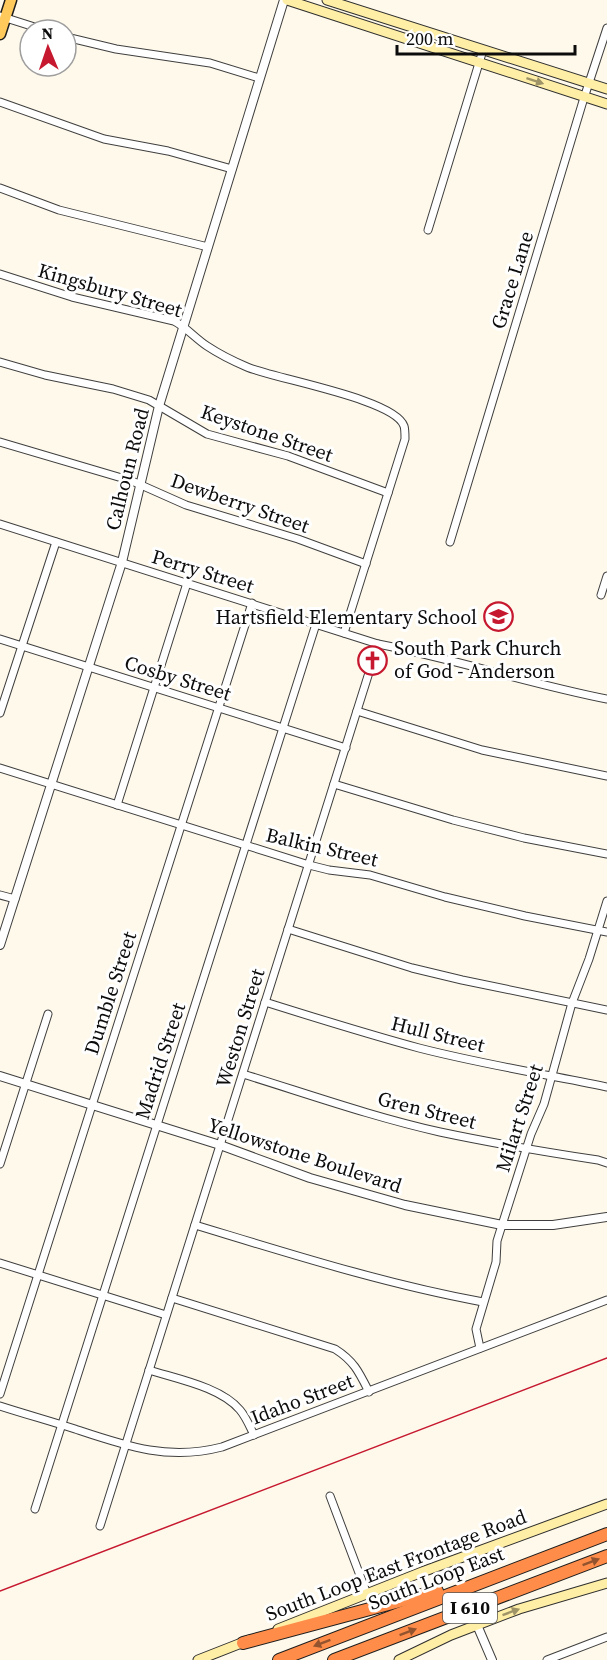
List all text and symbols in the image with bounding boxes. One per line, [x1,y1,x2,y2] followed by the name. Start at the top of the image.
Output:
[18,18,78,78] north arrow
[397,18,576,56] scale bar
[41,22,54,44] text: N
[406,26,453,51] text: 200 m
[526,76,544,86] one-way arrow
[484,228,540,332] street label: Grace Lane
[35,256,186,324] street label: Kingsbury Street
[197,397,337,469] street label: Keystone Street
[98,404,156,533] street label: Calhoun Road
[167,466,313,540] street label: Dewberry Street
[149,542,258,600] street label: Perry Street
[482,601,514,633] school or university icon: Hartsfield Elementary School
[215,603,477,631] place label: Hartsfield Elementary School
[394,634,562,685] place label: South Park Church of God - Anderson
[357,644,389,676] church icon: South Park Church of God - Anderson
[121,649,235,708] street label: Cosby Street
[263,821,381,874] street label: Balkin Street
[77,927,143,1058] street label: Dumble Street
[209,965,271,1091] street label: Weston Street
[128,999,192,1123] street label: Madrid Street
[388,1009,488,1059] street label: Hull Street
[488,1060,550,1175] street label: Milart Street
[375,1084,480,1136] street label: Gren Street
[204,1110,406,1200] street label: Yellowstone Boulevard
[247,1366,358,1431] street label: Idaho Street
[262,1504,530,1626] street label: South Loop East Frontage Road
[365,1541,507,1615] street label: South Loop East
[582,1557,600,1567] one-way arrow
[443,1593,497,1623] road number: I 610
[502,1607,520,1617] one-way arrow
[400,1626,418,1636] one-way arrow
[313,1639,331,1649] one-way arrow

